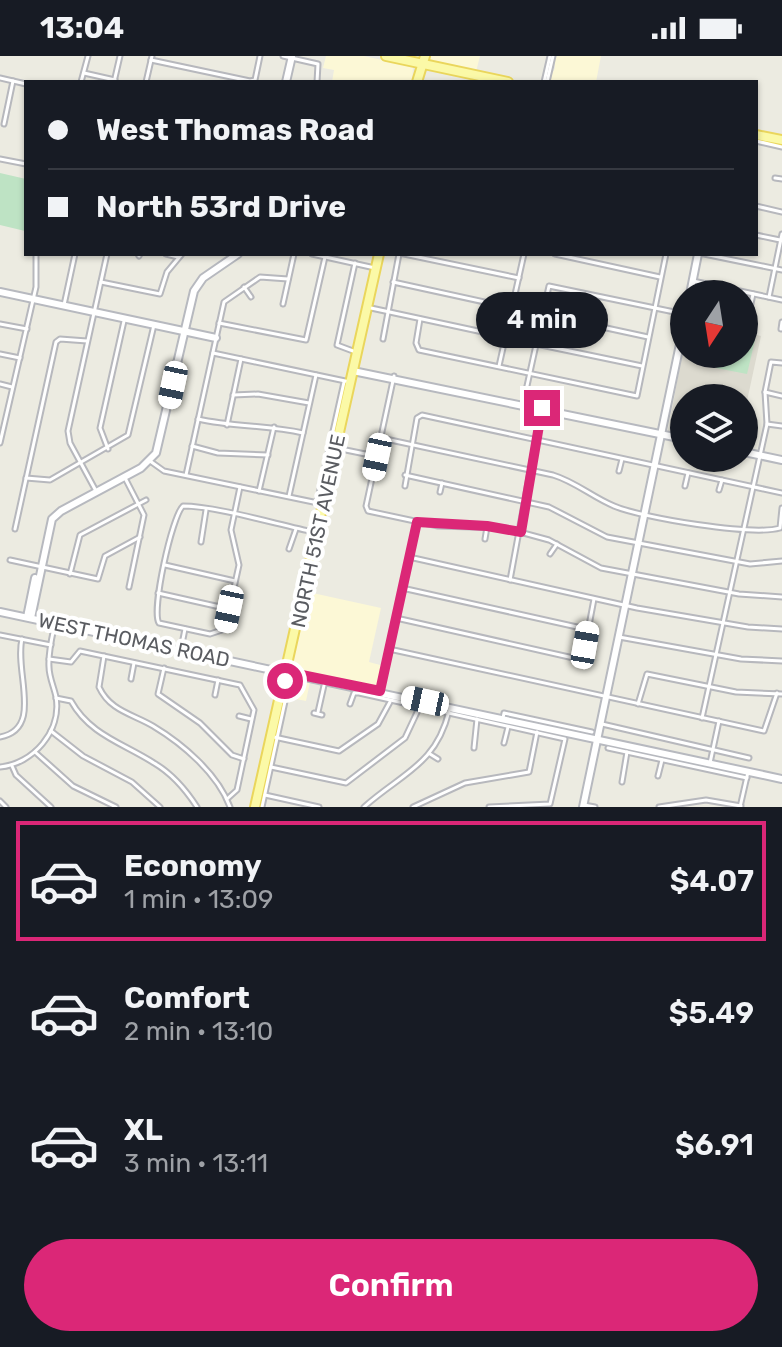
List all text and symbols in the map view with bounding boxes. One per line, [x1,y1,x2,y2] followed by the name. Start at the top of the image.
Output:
[40,10,124,46] text: 13:04
[96,112,374,148] text: West Thomas Road
[96,189,346,225] text: North 53rd Drive
[670,280,758,368] north arrow
[670,280,758,472] map controls
[476,292,608,348] callout: 4 min
[507,304,577,335] text: 4 min
[156,359,190,411] car
[670,384,758,472] button: layers
[524,390,560,426] route end
[360,431,394,483] car
[286,432,350,630] street label: NORTH 51ST AVENUE
[212,583,246,635] car
[36,608,232,672] street label: WEST THOMAS ROAD
[569,619,601,671] car
[267,663,303,699] route start
[399,684,451,718] car
[28,845,100,917] icon: car
[124,848,262,884] text: Economy
[670,863,754,899] text: $4.07
[124,884,273,915] text: 1 min · 13:09
[28,977,100,1049] icon: car
[124,980,250,1016] text: Comfort
[669,995,754,1031] text: $5.49
[124,1016,273,1047] text: 2 min · 13:10
[28,1109,100,1181] icon: car
[124,1112,163,1148] text: XL
[675,1127,754,1163] text: $6.91
[124,1148,268,1179] text: 3 min · 13:11
[24,1239,758,1331] button: Confirm

